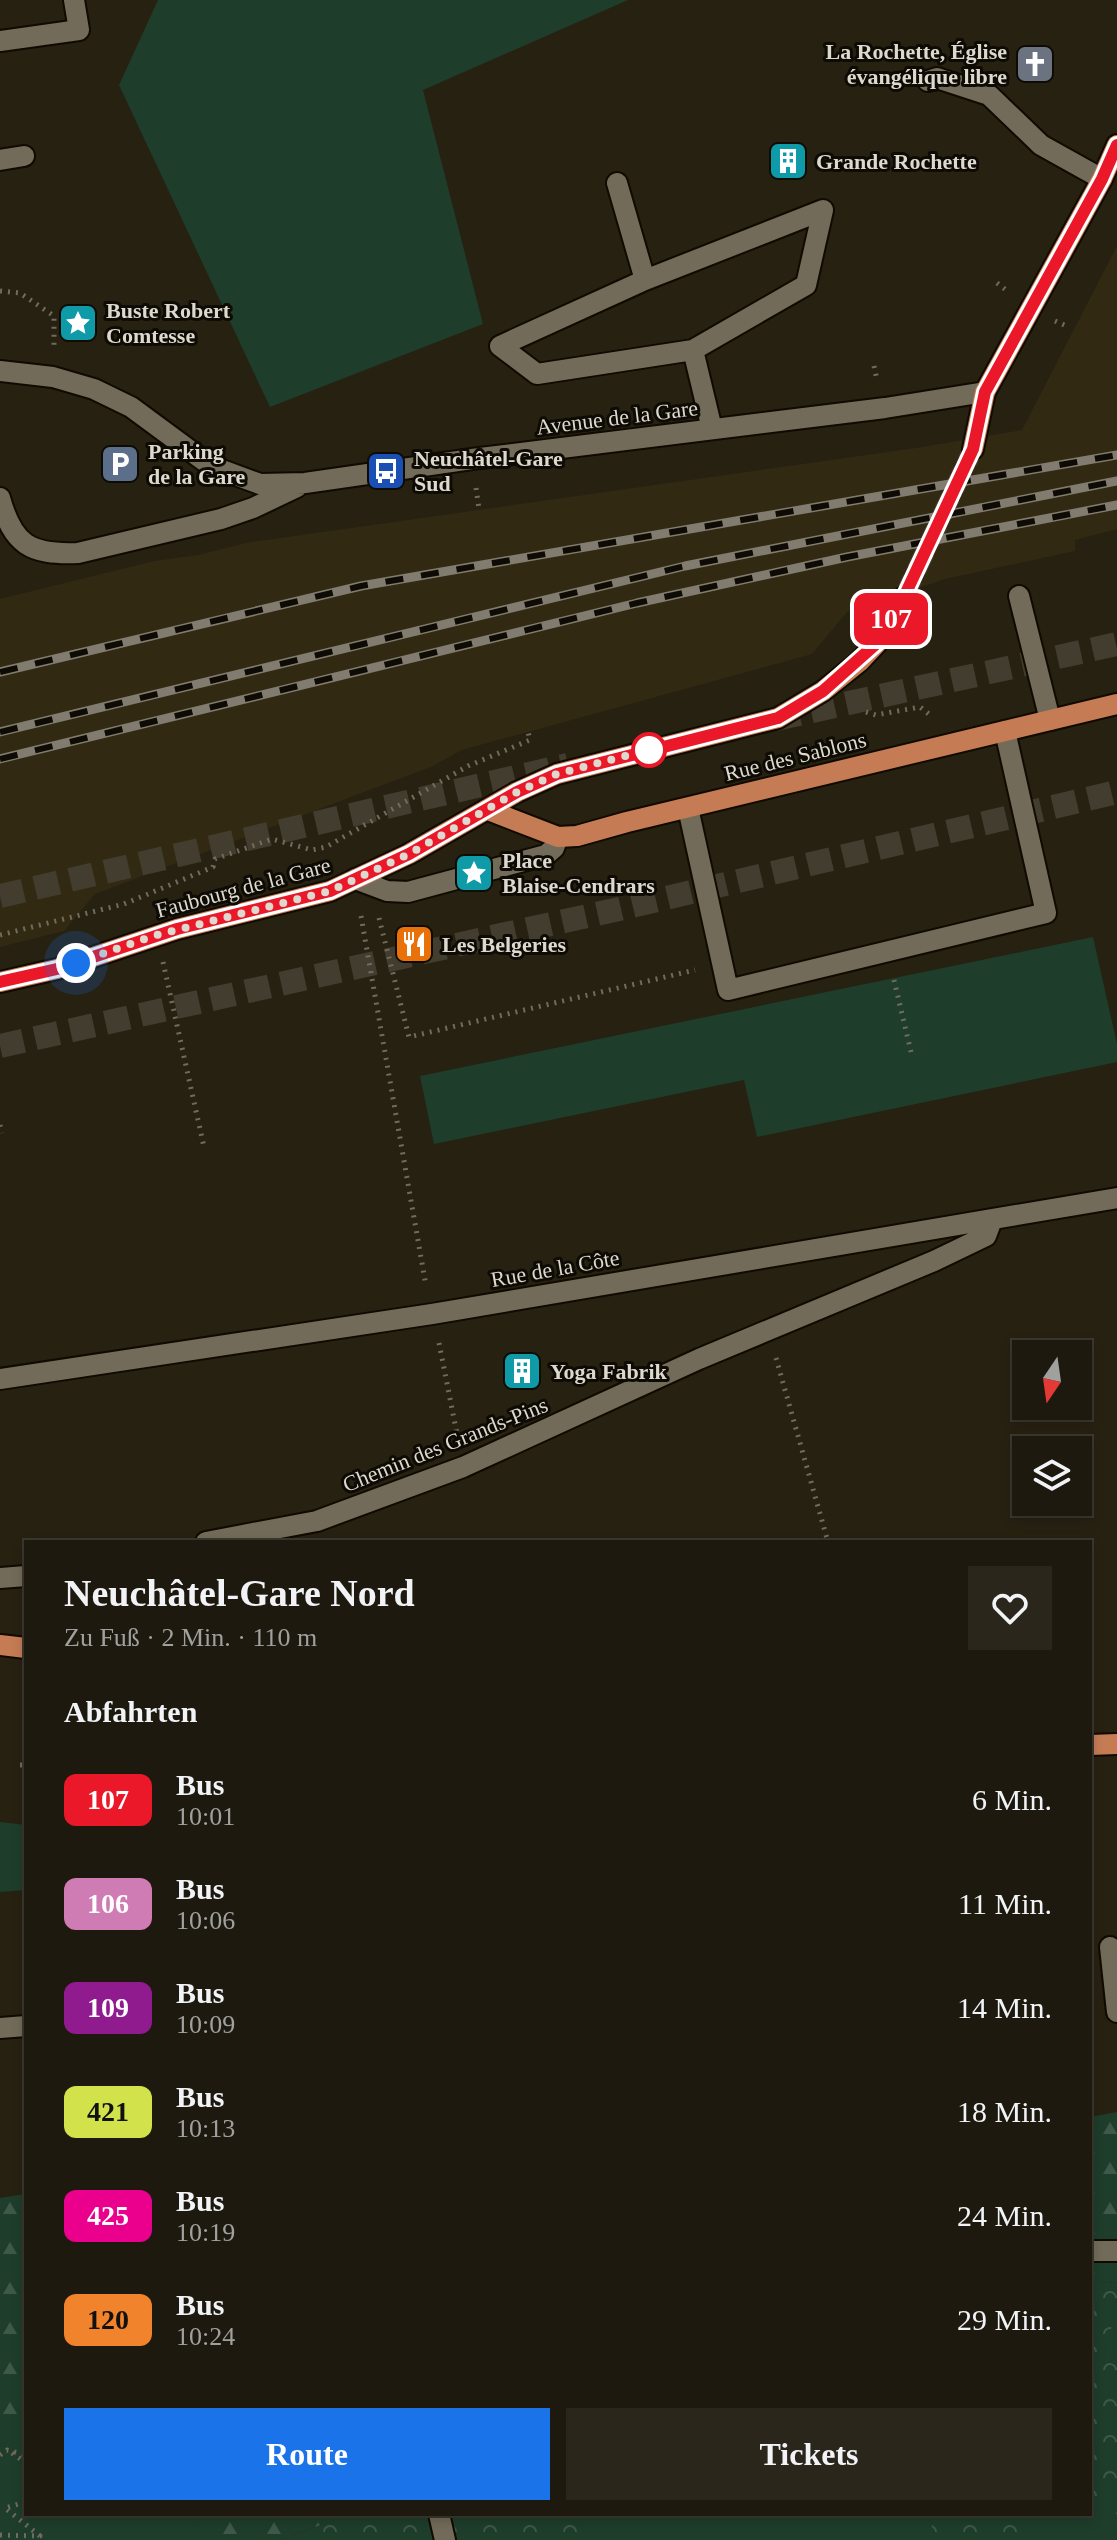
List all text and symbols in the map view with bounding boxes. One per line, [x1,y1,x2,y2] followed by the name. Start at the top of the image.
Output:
[826,39,1007,89] place label: La Rochette, Église évangélique libre
[1014,43,1056,85] church icon: La Rochette, Église évangélique libre
[767,140,809,182] building icon: Grande Rochette
[816,149,977,174] place label: Grande Rochette
[106,298,231,348] place label: Buste Robert Comtesse
[57,302,99,344] place icon: Buste Robert Comtesse
[535,395,699,440] street label: Avenue de la Gare
[148,439,246,489] place label: Parking de la Gare
[99,443,141,485] parking icon: Parking de la Gare
[414,446,563,496] place label: Neuchâtel-Gare Sud
[365,450,407,492] bus stop icon: Neuchâtel-Gare Sud
[845,593,937,645] line badge: 107
[870,603,912,634] text: 107
[722,727,869,786] street label: Rue des Sablons
[632,733,666,767] unlabelled marker
[502,848,655,898] place label: Place Blaise-Cendrars
[153,852,333,923] street label: Faubourg de la Gare
[453,852,495,894] place icon: Place Blaise-Cendrars
[393,923,435,965] restaurant icon: Les Belgeries
[442,932,566,957] place label: Les Belgeries
[56,943,96,983] your location
[489,1245,621,1292] street label: Rue de la Côte
[1012,1340,1092,1420] north arrow
[1012,1340,1092,1516] map controls
[501,1350,543,1392] building icon: Yoga Fabrik
[550,1359,668,1384] place label: Yoga Fabrik
[339,1392,551,1497] street label: Chemin des Grands-Pins
[1012,1436,1092,1516] button: layers
[968,1566,1052,1650] button: heart
[64,1572,415,1614] text: Neuchâtel-Gare Nord
[64,1623,317,1652] text: Zu Fuß · 2 Min. · 110 m
[64,1695,197,1728] text: Abfahrten
[176,1768,224,1801] text: Bus
[972,1783,1052,1816] text: 6 Min.
[87,1784,129,1815] text: 107
[176,1802,235,1831] text: 10:01
[176,1872,224,1905] text: Bus
[958,1887,1052,1920] text: 11 Min.
[87,1888,129,1919] text: 106
[176,1906,235,1935] text: 10:06
[176,1976,224,2009] text: Bus
[957,1991,1052,2024] text: 14 Min.
[87,1992,129,2023] text: 109
[176,2010,235,2039] text: 10:09
[176,2080,224,2113] text: Bus
[957,2095,1052,2128] text: 18 Min.
[87,2096,129,2127] text: 421
[176,2114,235,2143] text: 10:13
[176,2184,224,2217] text: Bus
[957,2199,1052,2232] text: 24 Min.
[87,2200,129,2231] text: 425
[176,2218,235,2247] text: 10:19
[176,2288,224,2321] text: Bus
[957,2303,1052,2336] text: 29 Min.
[87,2304,129,2335] text: 120
[176,2322,235,2351] text: 10:24
[64,2408,550,2500] button: Route
[566,2408,1052,2500] button: Tickets

